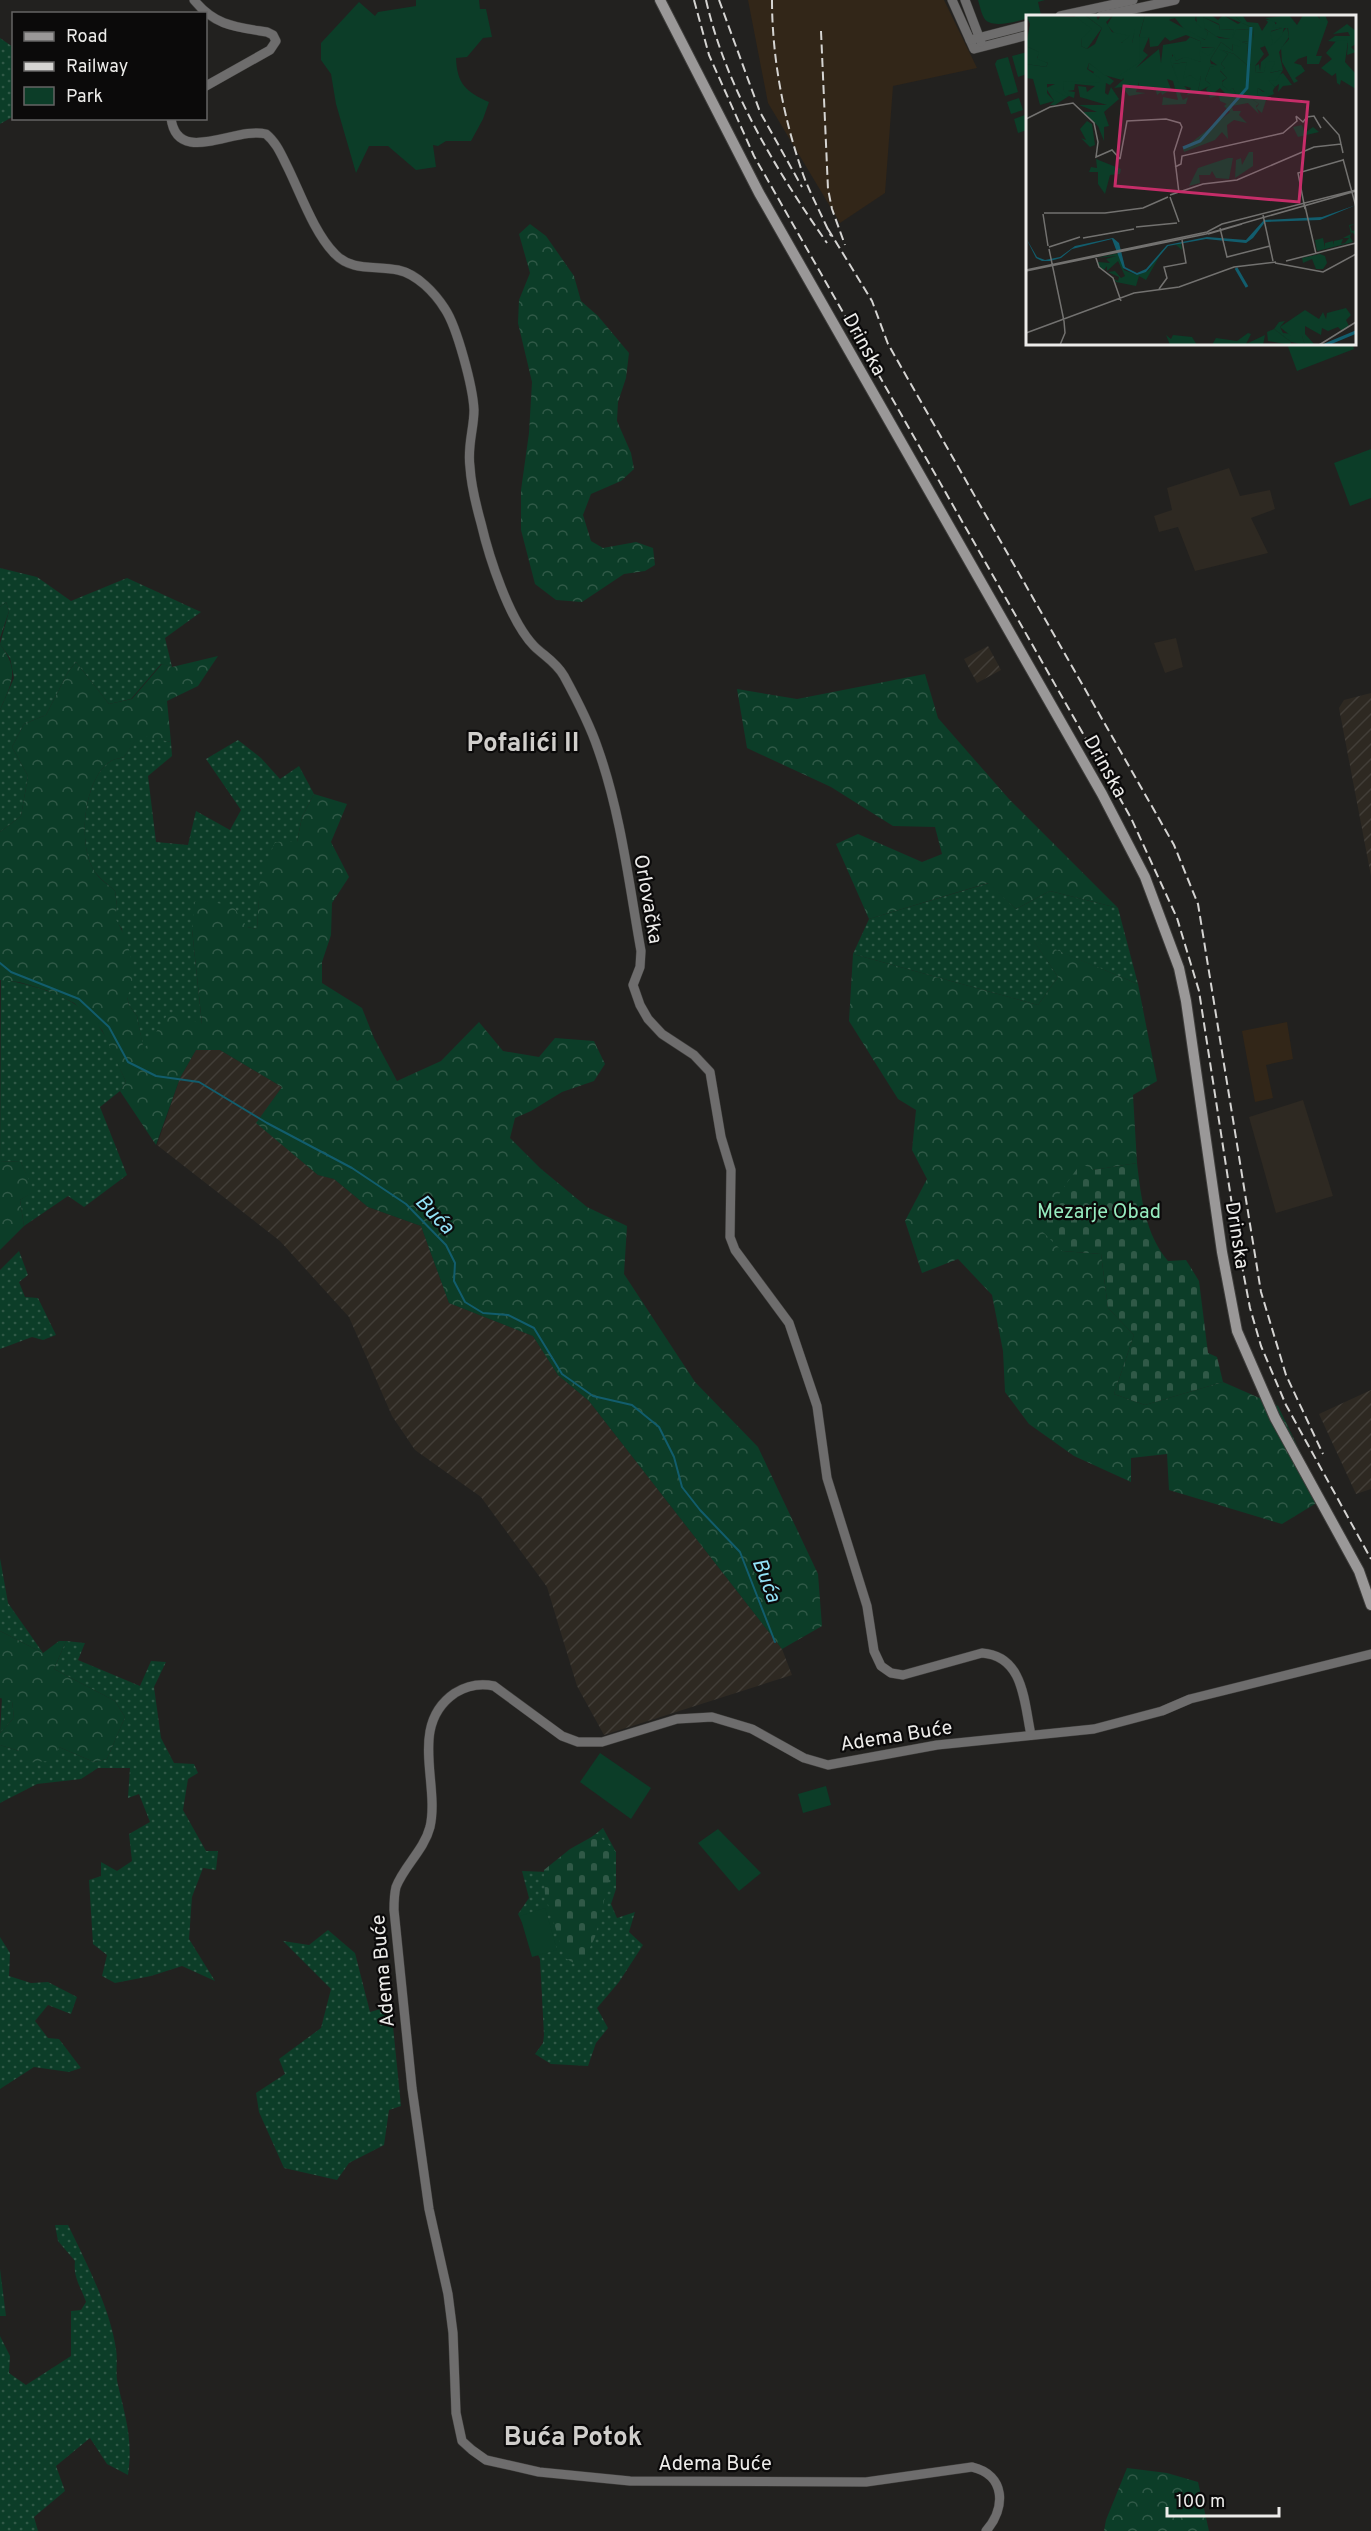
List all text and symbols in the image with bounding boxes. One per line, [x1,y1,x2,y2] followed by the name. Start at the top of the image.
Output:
[12,12,207,120] legend
[1026,15,1356,345] inset map
[66,26,108,49] text: Road
[66,56,128,79] text: Railway
[66,86,103,109] text: Park
[835,309,891,381] street label: Drinska
[467,728,579,761] district label: Pofalići II
[1076,731,1132,803] street label: Drinska
[626,853,668,946] street label: Orlovačka
[408,1189,459,1241] water label: Buća
[1037,1200,1161,1226] park label: Mezarje Obad
[1218,1200,1254,1271] street label: Drinska
[745,1555,786,1607] water label: Buća
[838,1715,954,1759] street label: Adema Buće
[366,1913,402,2028] street label: Adema Buće
[504,2422,642,2455] district label: Buća Potok
[658,2452,772,2478] street label: Adema Buće
[1167,2480,1280,2518] scale bar
[1176,2491,1225,2514] text: 100 m

